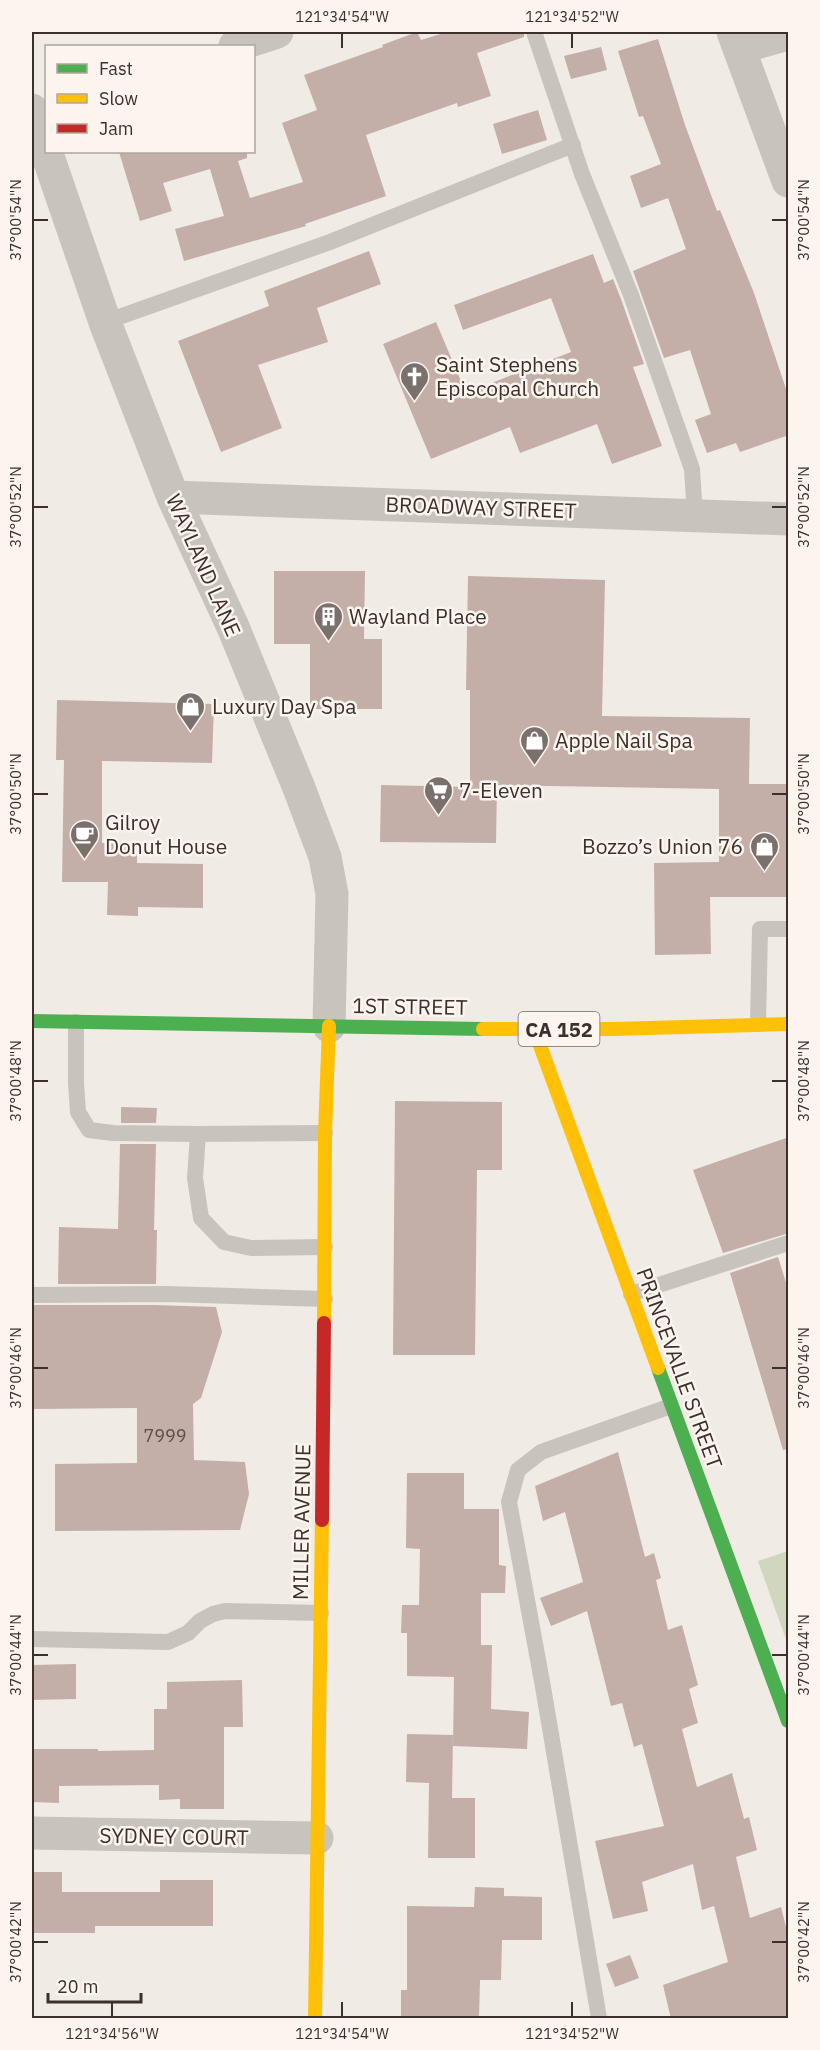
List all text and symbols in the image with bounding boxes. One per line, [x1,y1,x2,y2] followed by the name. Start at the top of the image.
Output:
[295,7,389,26] text: 121°34'54"W
[525,7,619,26] text: 121°34'52"W
[45,45,255,153] legend
[99,57,133,80] text: Fast
[99,87,138,110] text: Slow
[99,117,134,140] text: Jam
[6,179,25,261] text: 37°00'54"N
[794,179,813,261] text: 37°00'54"N
[436,350,599,402] place label: Saint Stephens Episcopal Church
[399,360,431,402] church icon: Saint Stephens Episcopal Church
[6,466,25,548] text: 37°00'52"N
[794,466,813,548] text: 37°00'52"N
[160,489,248,641] street label: WAYLAND LANE
[385,490,577,524] street label: BROADWAY STREET
[312,600,344,642] building icon: Wayland Place
[349,602,487,630] place label: Wayland Place
[175,690,207,732] shop icon: Luxury Day Spa
[212,692,356,720] place label: Luxury Day Spa
[518,724,550,766] shop icon: Apple Nail Spa
[555,726,693,754] place label: Apple Nail Spa
[6,753,25,835] text: 37°00'50"N
[794,753,813,835] text: 37°00'50"N
[422,774,454,816] supermarket icon: 7-Eleven
[459,776,543,804] place label: 7-Eleven
[105,808,227,860] place label: Gilroy Donut House
[68,818,100,860] cafe icon: Gilroy Donut House
[748,830,780,872] shop icon: Bozzo’s Union 76
[582,832,743,860] place label: Bozzo’s Union 76
[352,991,468,1021] street label: 1ST STREET
[518,1012,600,1046] road number: CA 152
[6,1040,25,1122] text: 37°00'48"N
[794,1040,813,1122] text: 37°00'48"N
[631,1264,729,1472] street label: PRINCEVALLE STREET
[6,1327,25,1409] text: 37°00'46"N
[794,1327,813,1409] text: 37°00'46"N
[143,1424,187,1447] house number: 7999
[286,1444,316,1600] street label: MILLER AVENUE
[6,1614,25,1696] text: 37°00'44"N
[794,1614,813,1696] text: 37°00'44"N
[99,1821,249,1851] street label: SYDNEY COURT
[6,1901,25,1983] text: 37°00'42"N
[794,1901,813,1983] text: 37°00'42"N
[48,1966,141,2004] scale bar
[57,1975,99,1998] text: 20 m
[65,2024,159,2043] text: 121°34'56"W
[295,2024,389,2043] text: 121°34'54"W
[525,2024,619,2043] text: 121°34'52"W

